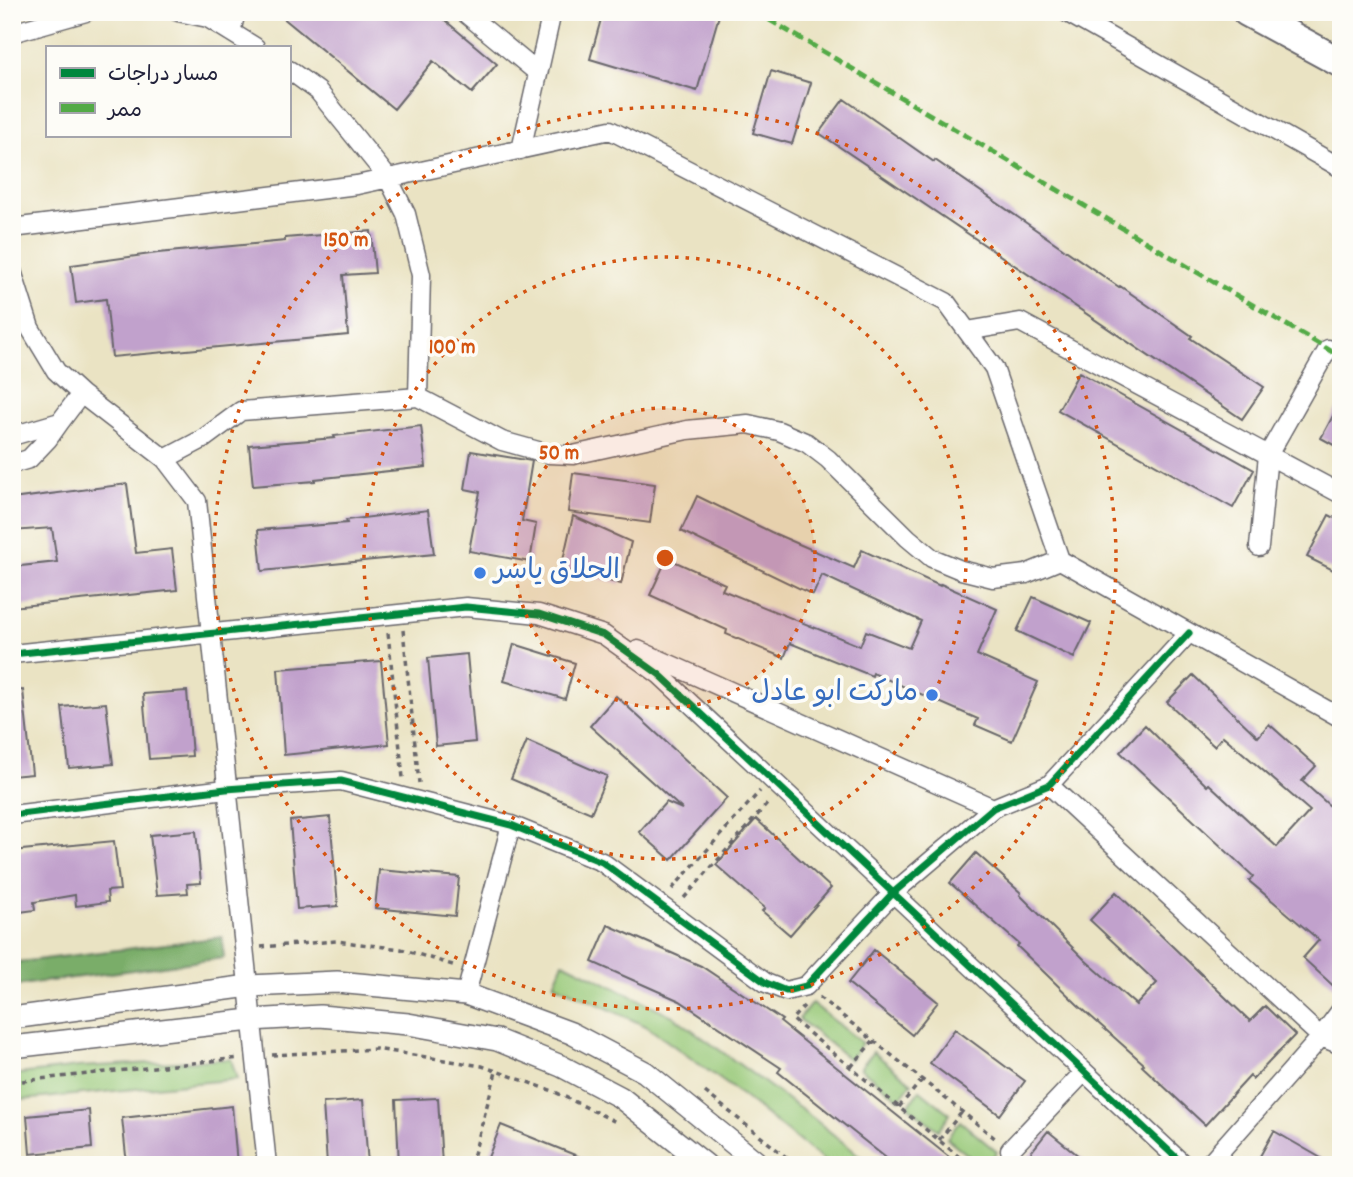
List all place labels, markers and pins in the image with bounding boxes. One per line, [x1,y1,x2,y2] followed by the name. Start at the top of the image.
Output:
[653,546,677,570] centre of rings
[492,553,620,593] place label: الحلاق ياسر
[472,565,488,581] marker: الحلاق ياسر
[751,675,918,715] place label: ماركت ابو عادل
[924,687,940,703] marker: ماركت ابو عادل

